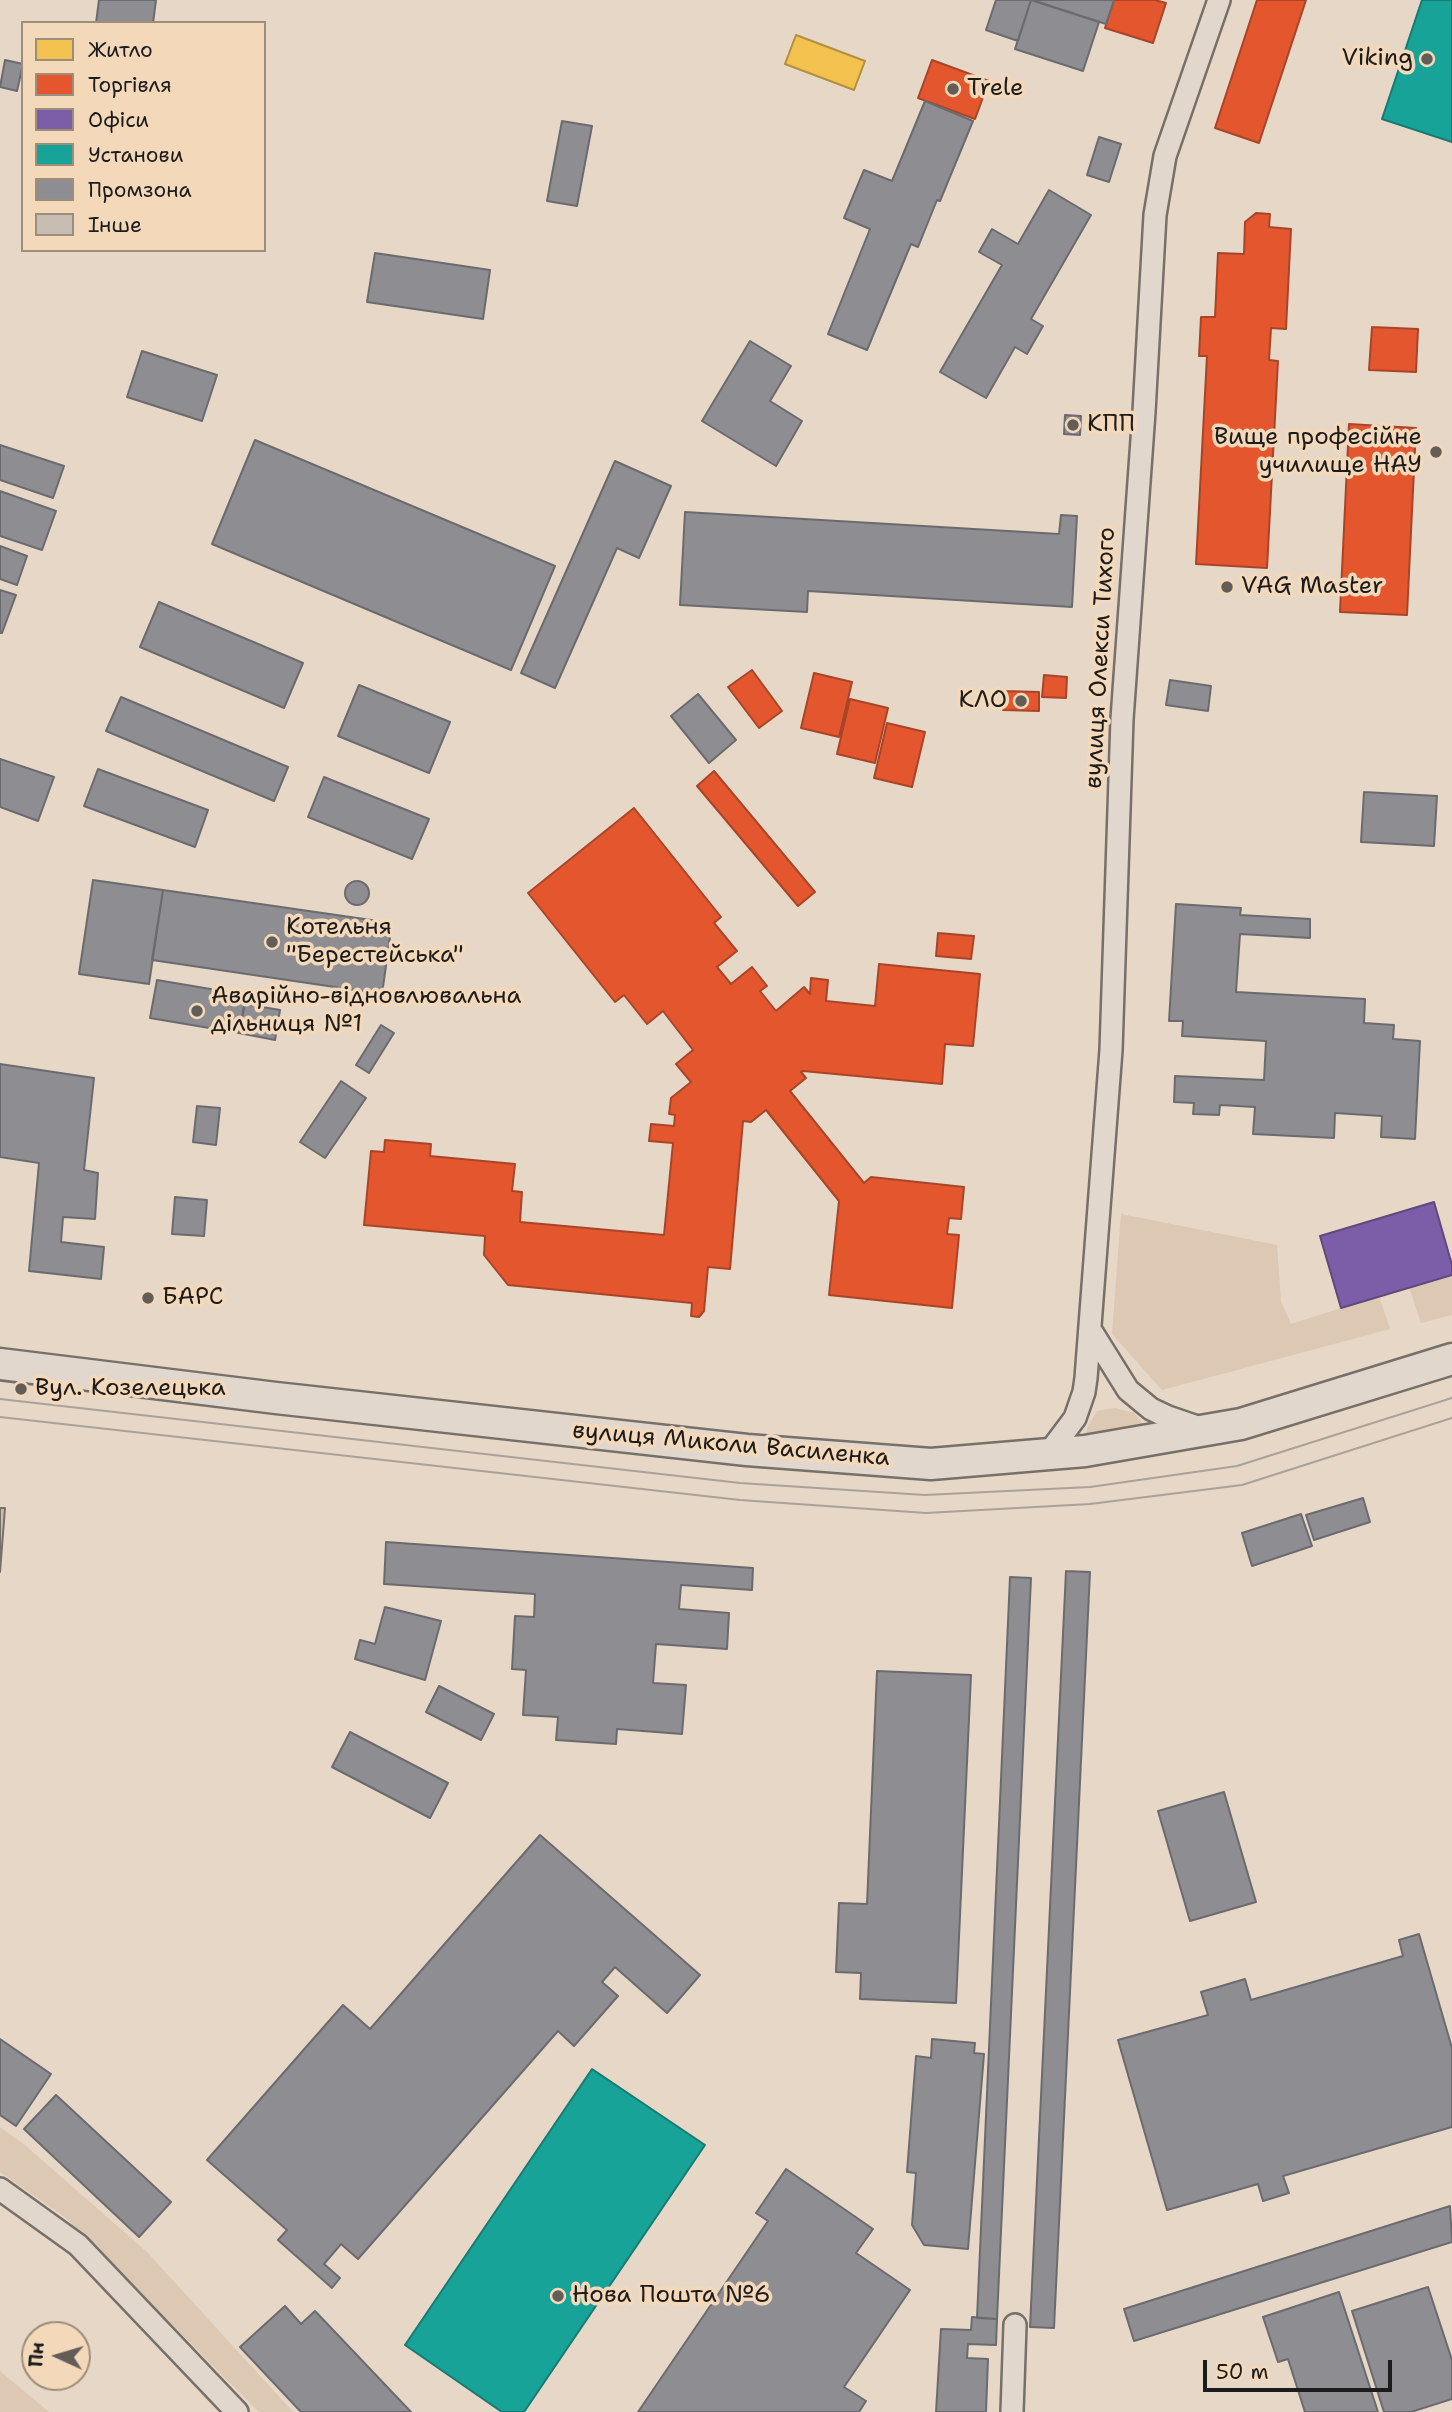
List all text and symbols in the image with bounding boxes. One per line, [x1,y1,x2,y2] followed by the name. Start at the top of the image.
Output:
[21,21,266,252] legend
[88,36,153,64] text: Житло
[1341,45,1413,73] place label: Viking
[1419,51,1435,67] marker: Viking
[88,71,172,99] text: Торгівля
[967,75,1024,103] place label: Trele
[945,81,961,97] marker: Trele
[88,106,149,134] text: Офіси
[88,141,183,169] text: Установи
[88,176,191,204] text: Промзона
[88,211,142,239] text: Інше
[1087,411,1135,439] place label: КПП
[1065,417,1081,433] marker: КПП
[1214,424,1422,480] place label: Вище професійне училище НАУ
[1428,444,1444,460] marker: Вище професійне училище НАУ
[1080,526,1122,790] street label: вулиця Олекси Тихого
[1241,573,1383,601] place label: VAG Master
[1219,579,1235,595] marker: VAG Master
[958,687,1007,715] place label: КЛО
[1013,693,1029,709] marker: КЛО
[286,914,464,970] place label: Котельня "Берестейська"
[264,934,280,950] marker: Котельня "Берестейська"
[211,983,521,1039] place label: Аварійно-відновлювальна дільниця №1
[189,1003,205,1019] marker: Аварійно-відновлювальна дільниця №1
[162,1284,223,1312] place label: БАРС
[140,1290,156,1306] marker: БАРС
[35,1375,226,1403] place label: Вул. Козелецька
[13,1381,29,1397] marker: Вул. Козелецька
[571,1417,891,1473] street label: вулиця Миколи Василенка
[572,2282,771,2310] place label: Нова Пошта №6
[550,2288,566,2304] marker: Нова Пошта №6
[21,2321,91,2391] north arrow
[23,2341,50,2368] text: Пн
[1207,2346,1396,2390] scale bar
[1216,2358,1269,2386] text: 50 m

